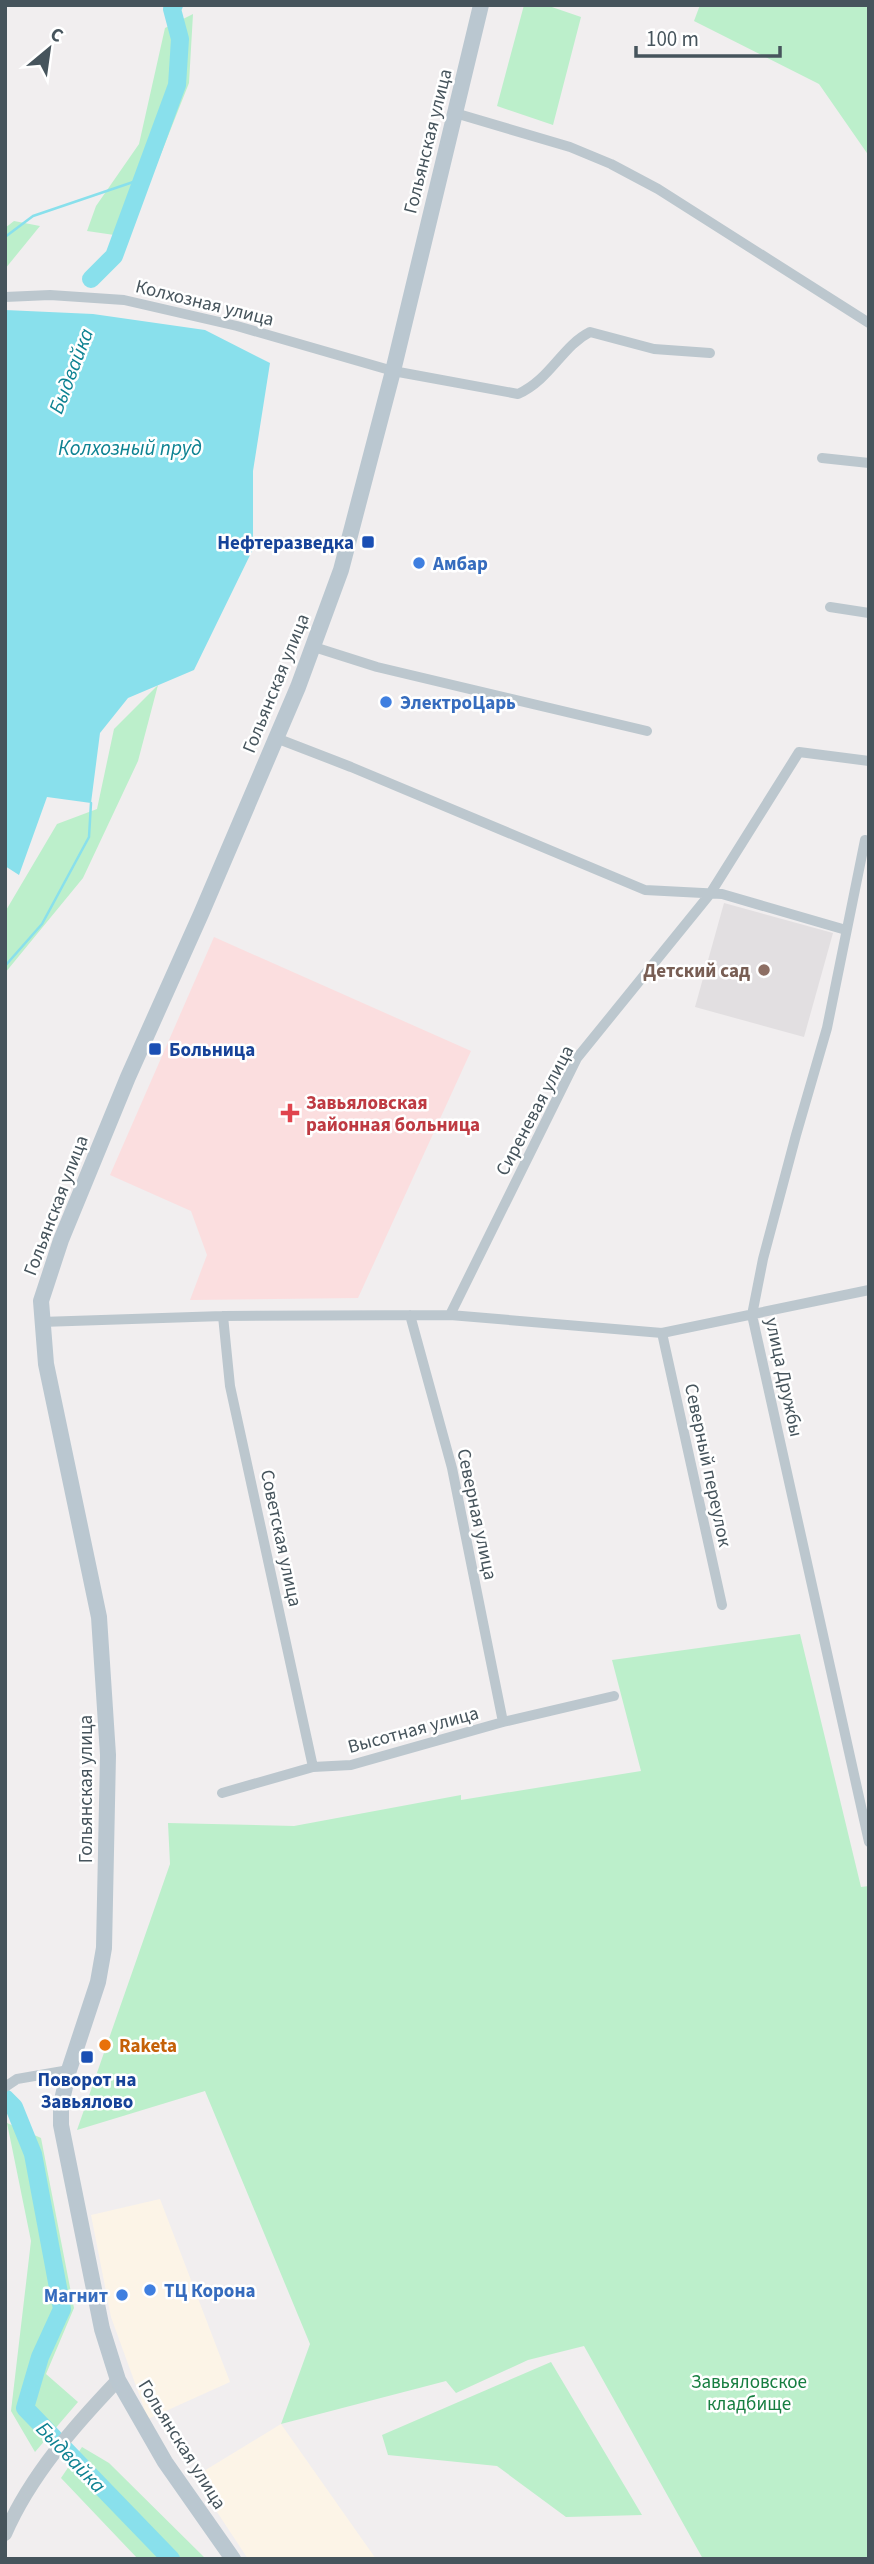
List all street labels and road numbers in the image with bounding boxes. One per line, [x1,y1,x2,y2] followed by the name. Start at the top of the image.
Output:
[397,66,459,217] street label: Гольянская улица
[133,273,277,334] street label: Колхозная улица
[236,610,317,757] street label: Гольянская улица
[490,1041,581,1181] street label: Сиреневая улица
[17,1131,96,1280] street label: Гольянская улица
[758,1315,809,1439] street label: улица Дружбы
[677,1381,738,1550] street label: Северный переулок
[449,1446,504,1582] street label: Северная улица
[253,1467,308,1609] street label: Советская улица
[345,1700,482,1761] street label: Высотная улица
[73,1715,100,1863] street label: Гольянская улица
[131,2375,232,2515] street label: Гольянская улица

